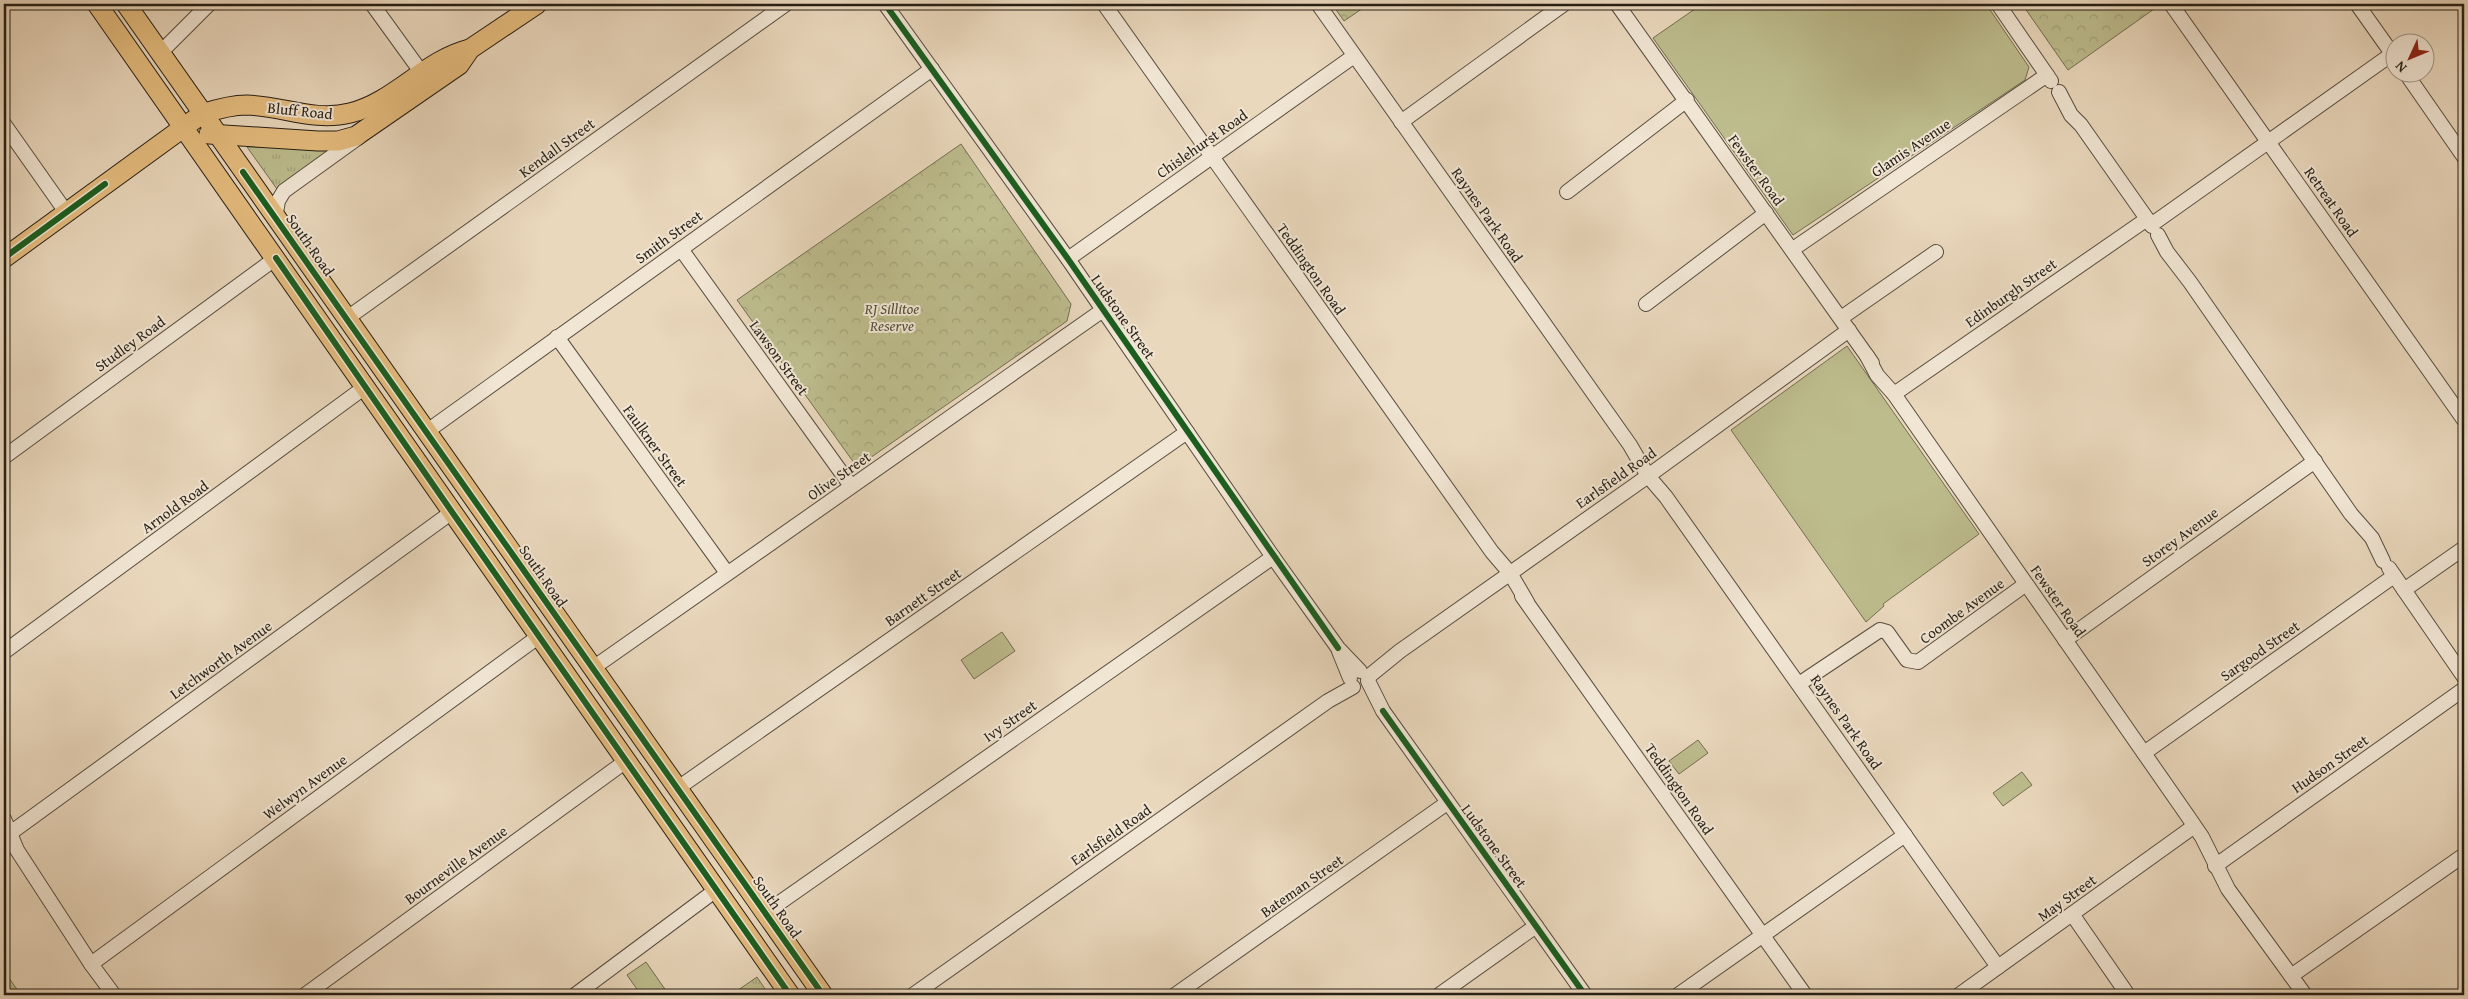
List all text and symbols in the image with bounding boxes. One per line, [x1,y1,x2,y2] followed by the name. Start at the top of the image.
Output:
[2386,32,2436,82] north arrow
[2390,56,2411,77] text: N
[267,97,334,124] street label: Bluff Road
[1152,104,1251,183] street label: Chislehurst Road
[514,112,599,182] street label: Kendall Street
[1867,113,1955,182] street label: Glamis Avenue
[1723,130,1789,210] street label: Fewster Road
[2300,162,2363,241] street label: Retreat Road
[1447,163,1528,266] street label: Raynes Park Road
[631,205,707,268] street label: Smith Street
[281,209,340,280] street label: South Road
[1272,219,1351,319] street label: Teddington Road
[1961,253,2061,332] street label: Edinburgh Street
[1086,270,1161,364] street label: Ludstone Street
[864,298,919,336] park label: RJ Sillitoe Reserve
[90,311,169,376] street label: Studley Road
[745,316,814,400] street label: Lawson Street
[618,400,693,492] street label: Faulkner Street
[1571,442,1660,513] street label: Earlsfield Road
[803,446,875,505] street label: Olive Street
[137,475,213,538] street label: Arnold Road
[2137,502,2222,572] street label: Storey Avenue
[514,540,573,611] street label: South Road
[2026,560,2091,641] street label: Fewster Road
[880,562,966,631] street label: Barnett Street
[1915,573,2008,648] street label: Coombe Avenue
[165,615,276,704] street label: Letchworth Avenue
[2216,615,2304,686] street label: Sargood Street
[1806,670,1887,773] street label: Raynes Park Road
[979,694,1041,747] street label: Ivy Street
[2287,729,2373,798] street label: Hudson Street
[1640,739,1719,839] street label: Teddington Road
[258,749,351,824] street label: Welwyn Avenue
[1066,799,1155,870] street label: Earlsfield Road
[1457,799,1532,893] street label: Ludstone Street
[400,820,511,909] street label: Bourneville Avenue
[1256,849,1348,922] street label: Bateman Street
[2033,869,2101,926] street label: May Street
[748,871,807,942] street label: South Road

